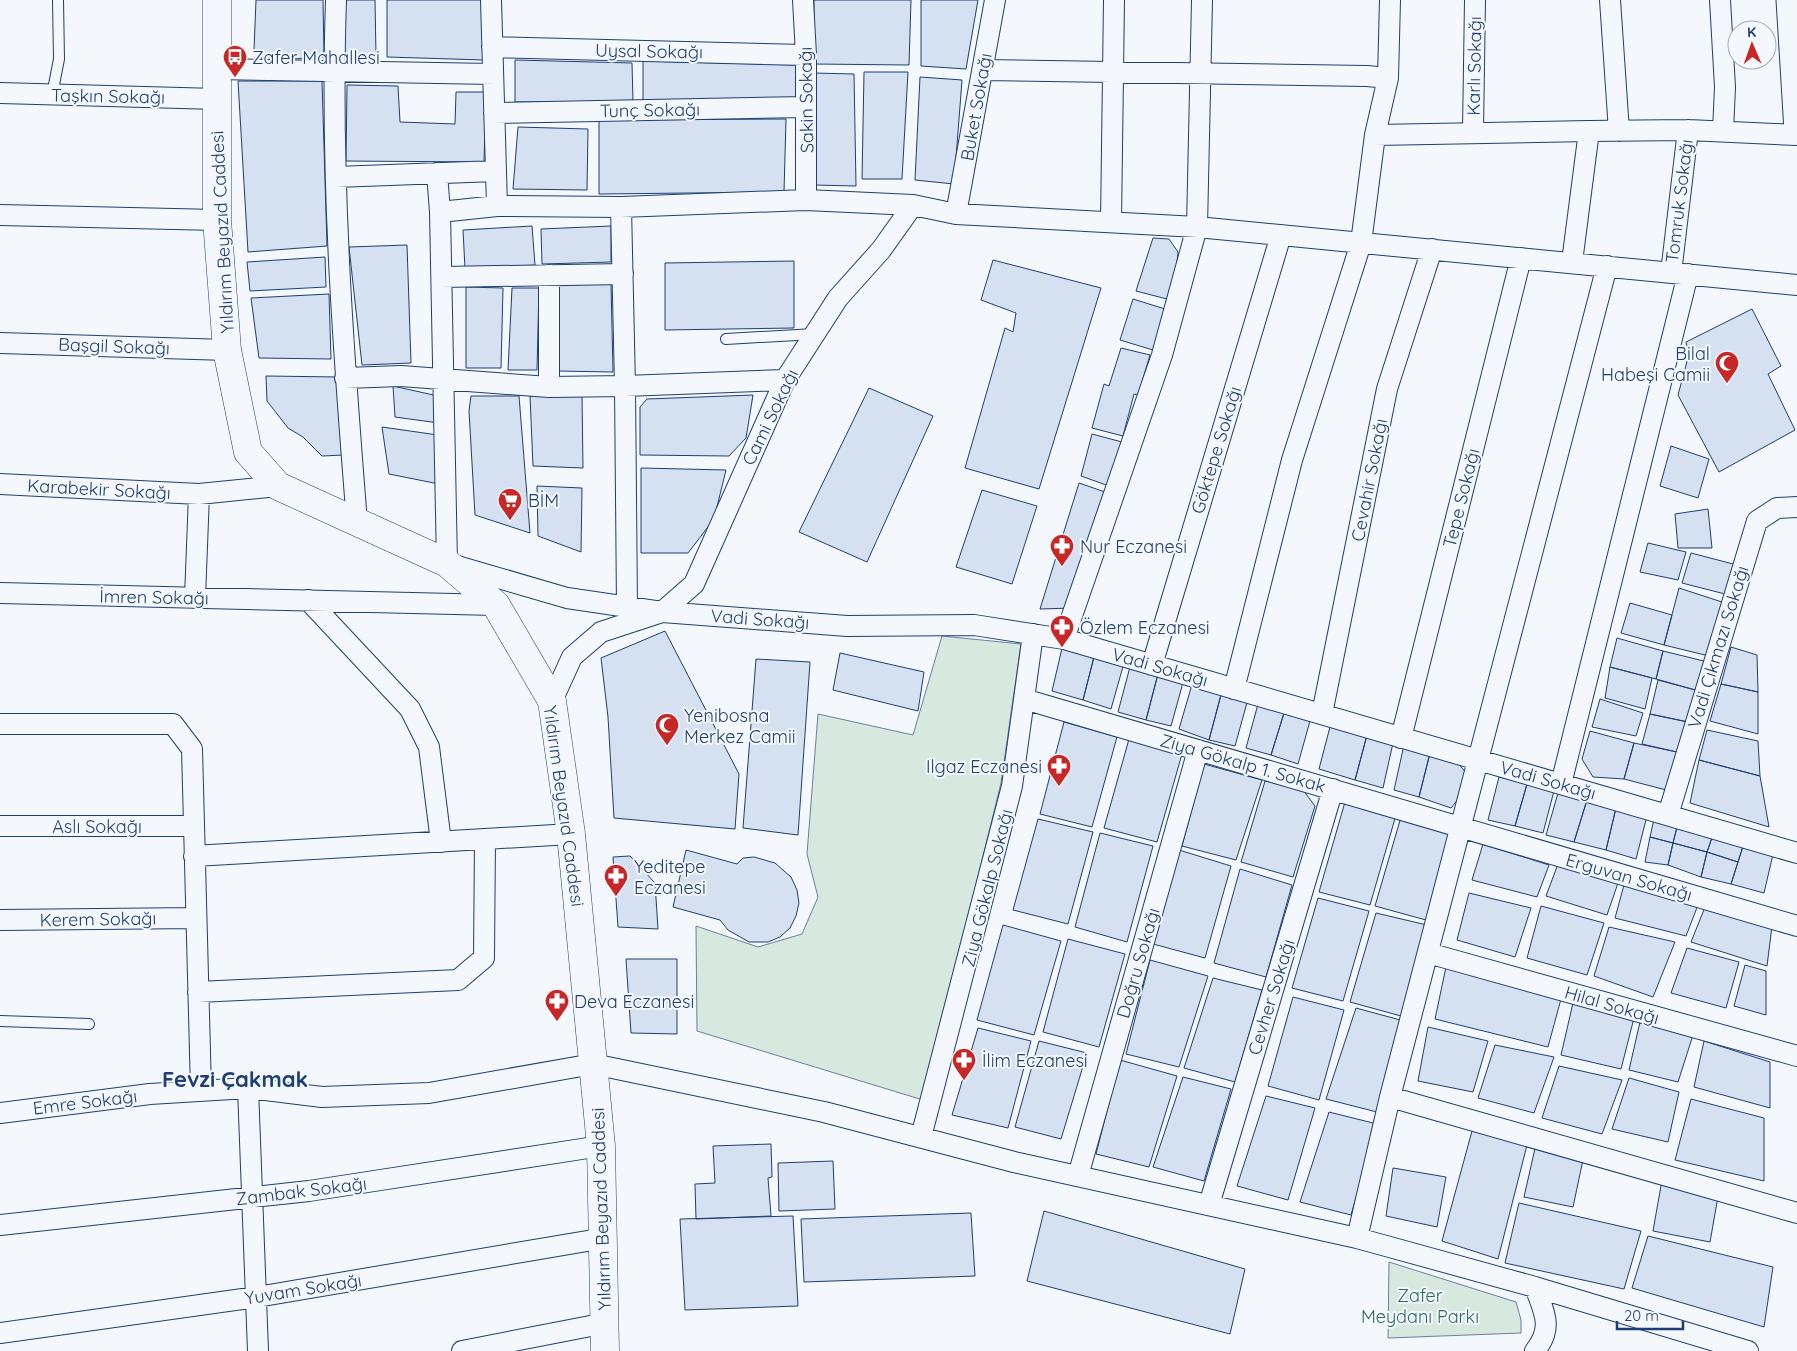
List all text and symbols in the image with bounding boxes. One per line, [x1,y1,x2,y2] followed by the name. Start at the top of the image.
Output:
[1462,16,1486,116] street label: Karlı Sokağı
[1727,20,1777,70] north arrow
[1747,23,1756,41] text: K
[595,39,703,63] street label: Uysal Sokağı
[222,44,248,78] bus stop icon: Zafer Mahallesi
[252,46,380,69] place label: Zafer Mahallesi
[794,47,818,153] street label: Sakin Sokağı
[955,51,997,163] street label: Buket Sokağı
[51,84,165,108] street label: Taşkın Sokağı
[600,98,700,122] street label: Tunç Sokağı
[205,130,239,334] street label: Yıldırım Beyazıd Caddesi
[1660,138,1698,264] street label: Tomruk Sokağı
[58,333,170,359] street label: Başgil Sokağı
[1601,342,1710,386] place label: Bilal Habeşi Camii
[1714,350,1740,384] mosque icon: Bilal Habeşi Camii
[737,365,803,469] street label: Cami Sokağı
[1186,384,1246,516] street label: Göktepe Sokağı
[1346,417,1392,543] street label: Cevahir Sokağı
[1438,446,1484,550] street label: Tepe Sokağı
[27,474,171,504] street label: Karabekir Sokağı
[497,487,523,521] supermarket icon: BİM
[528,489,559,512] place label: BİM
[1049,533,1075,567] pharmacy icon: Nur Eczanesi
[1080,535,1187,558] place label: Nur Eczanesi
[1682,563,1754,731] street label: Vadi Çıkmazı Sokağı
[99,585,209,609] street label: İmren Sokağı
[710,604,810,634] street label: Vadi Sokağı
[1049,614,1075,648] pharmacy icon: Özlem Eczanesi
[1080,616,1210,639] place label: Özlem Eczanesi
[1109,642,1211,692] street label: Vadi Sokağı
[538,704,590,908] street label: Yıldırım Beyazıd Caddesi
[684,704,796,748] place label: Yenibosna Merkez Camii
[654,712,680,746] mosque icon: Yenibosna Merkez Camii
[1158,728,1328,798] street label: Ziya Gökalp 1. Sokak
[1046,753,1072,787] pharmacy icon: Ilgaz Eczanesi
[926,755,1042,778] place label: Ilgaz Eczanesi
[1497,755,1599,805] street label: Vadi Sokağı
[956,807,1018,969] street label: Ziya Gökalp Sokağı
[52,815,142,838] street label: Aslı Sokağı
[1563,848,1695,906] street label: Erguvan Sokağı
[634,855,706,899] place label: Yeditepe Eczanesi
[603,863,629,897] pharmacy icon: Yeditepe Eczanesi
[1111,905,1165,1021] street label: Doğru Sokağı
[40,906,156,932] street label: Kerem Sokağı
[1242,936,1300,1058] street label: Cevher Sokağı
[1562,981,1662,1029] street label: Hilal Sokağı
[544,988,570,1022] pharmacy icon: Deva Eczanesi
[574,990,694,1013] place label: Deva Eczanesi
[951,1047,977,1081] pharmacy icon: İlim Eczanesi
[982,1049,1088,1072] place label: İlim Eczanesi
[162,1065,308,1093] district label: Fevzi Çakmak
[32,1084,138,1120] street label: Emre Sokağı
[586,1107,616,1311] street label: Yıldırım Beyazıd Caddesi
[234,1172,368,1210] street label: Zambak Sokağı
[243,1268,363,1310] street label: Yuvam Sokağı
[1361,1284,1479,1328] park label: Zafer Meydanı Parkı
[1617,1298,1683,1330] scale bar
[1624,1306,1659,1325] text: 20 m

